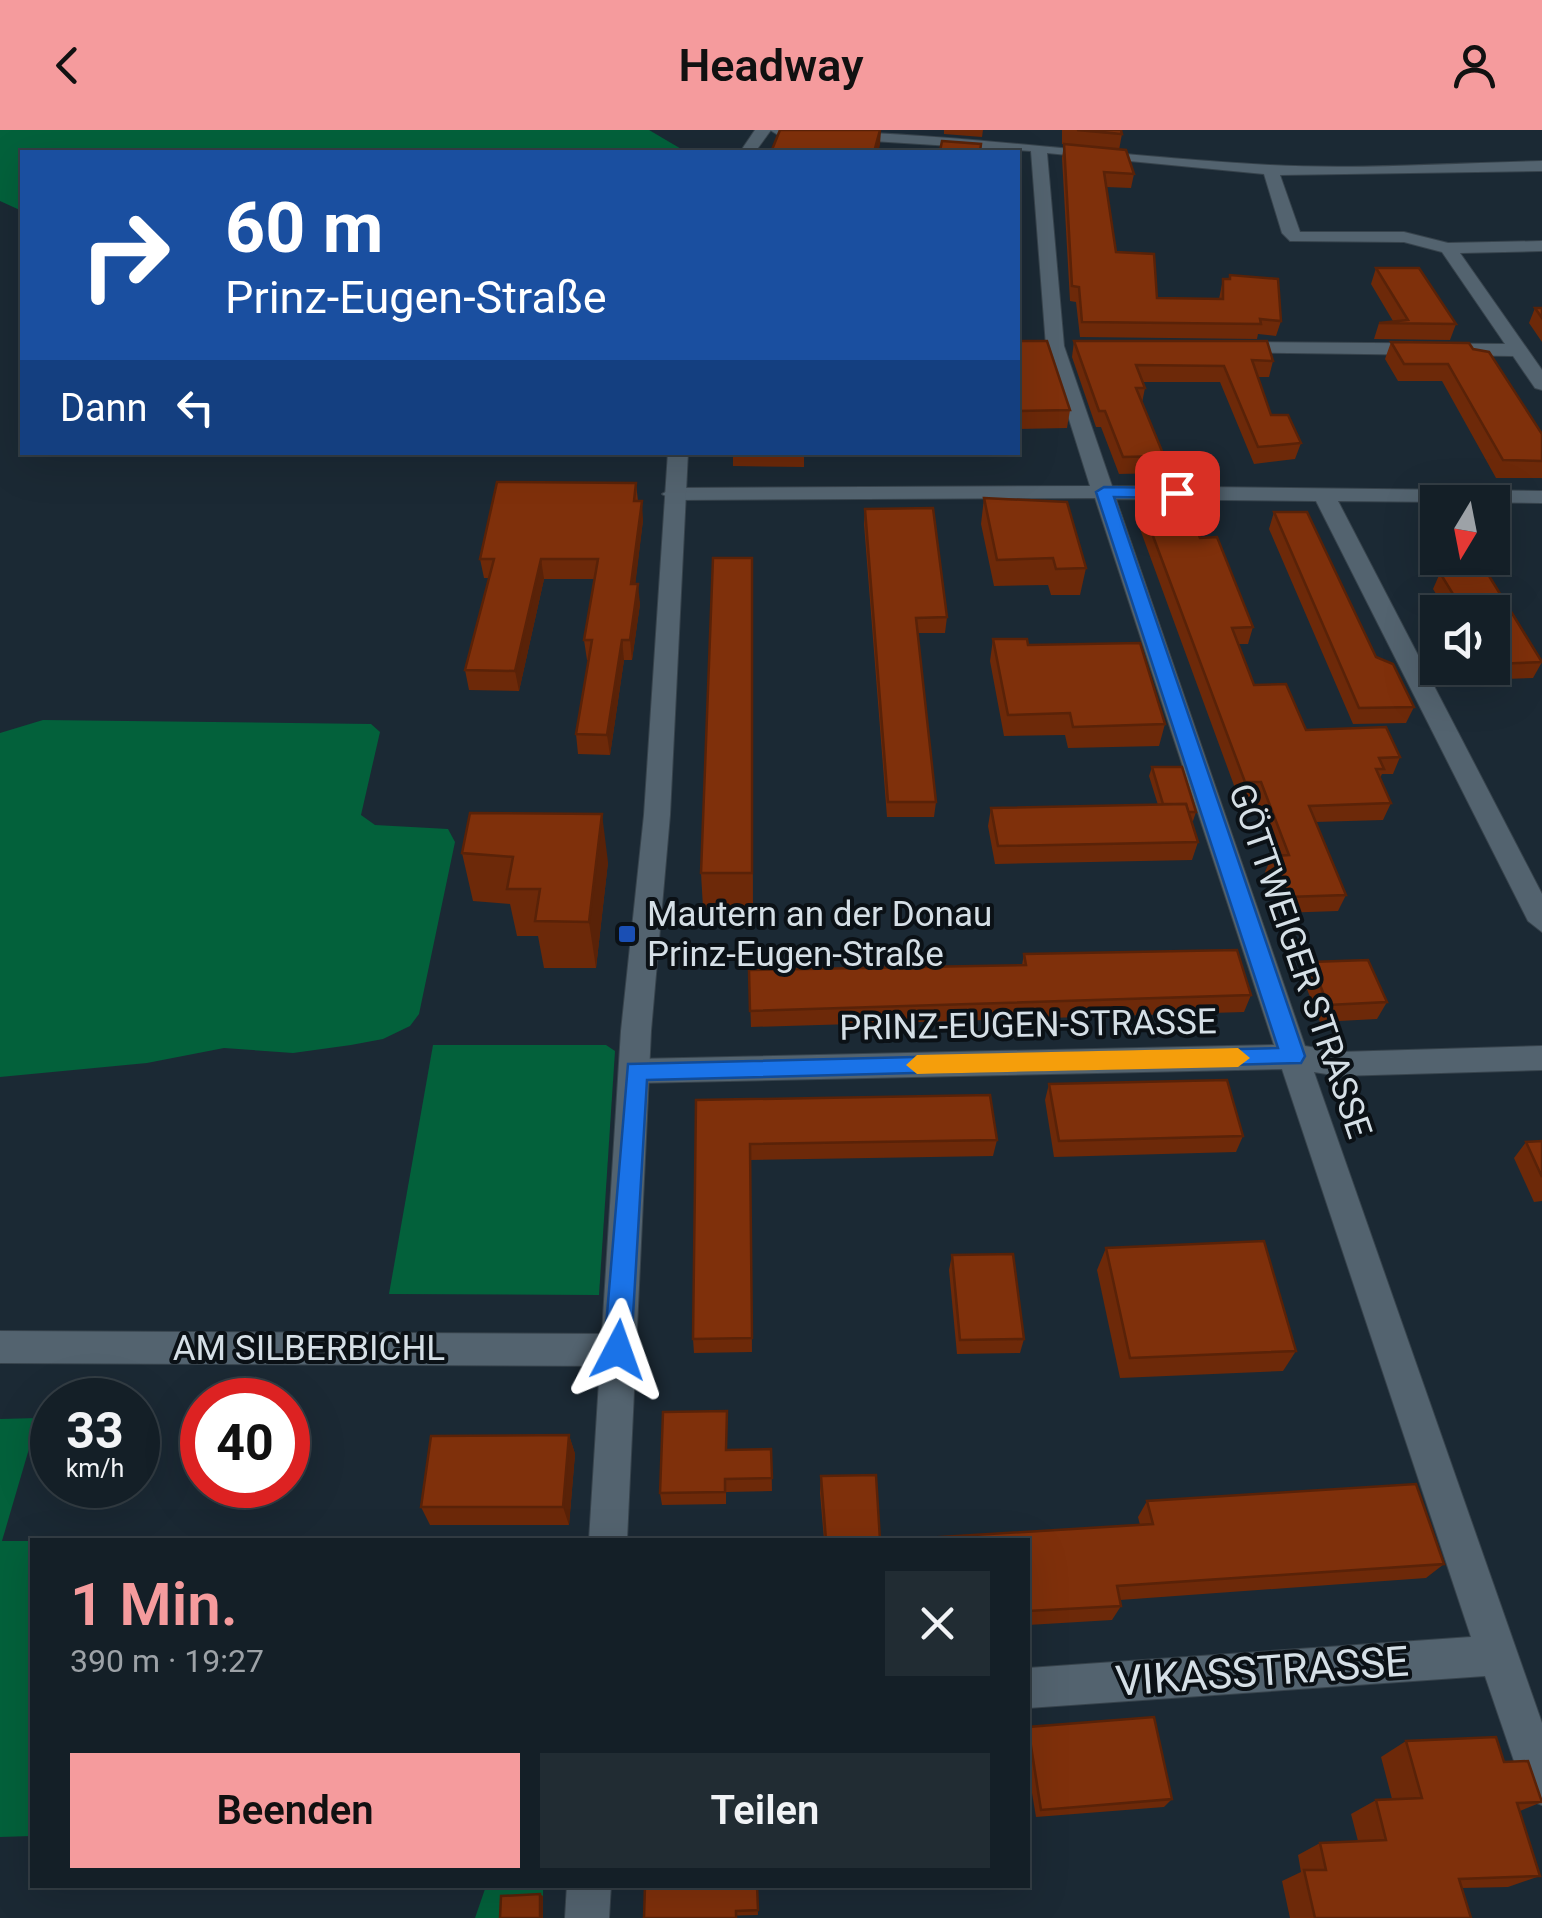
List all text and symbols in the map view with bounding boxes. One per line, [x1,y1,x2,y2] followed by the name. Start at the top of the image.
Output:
[40,38,95,93] icon: back
[1447,38,1502,93] icon: person
[679,39,864,92] text: Headway
[225,187,383,269] text: 60 m
[60,190,190,320] icon: right
[225,271,607,324] text: Prinz-Eugen-Straße
[168,380,223,435] icon: left
[60,386,148,430] text: Dann
[1135,451,1220,536] pin
[1150,466,1205,521] icon: arrive
[1420,485,1510,575] north arrow
[1420,485,1510,685] map controls
[1420,595,1510,685] button: sound
[1220,779,1380,1143] street label: GÖTTWEIGER STRASSE
[647,894,992,975] place label: Mautern an der Donau Prinz-Eugen-Straße
[616,923,638,945] marker: Mautern an der Donau Prinz-Eugen-Straße
[839,1001,1217,1049] street label: PRINZ-EUGEN-STRASSE
[566,1298,670,1402] position arrow
[173,1328,445,1369] street label: AM SILBERBICHL
[180,1378,310,1508] speed limit sign: 40
[66,1402,124,1460] text: 33
[66,1454,124,1483] text: km/h
[70,1569,238,1640] text: 1 Min.
[885,1571,990,1676] button: close
[1114,1636,1410,1706] street label: VIKASSTRASSE
[70,1642,264,1680] text: 390 m · 19:27
[70,1753,520,1868] button: Beenden
[540,1753,990,1868] button: Teilen

